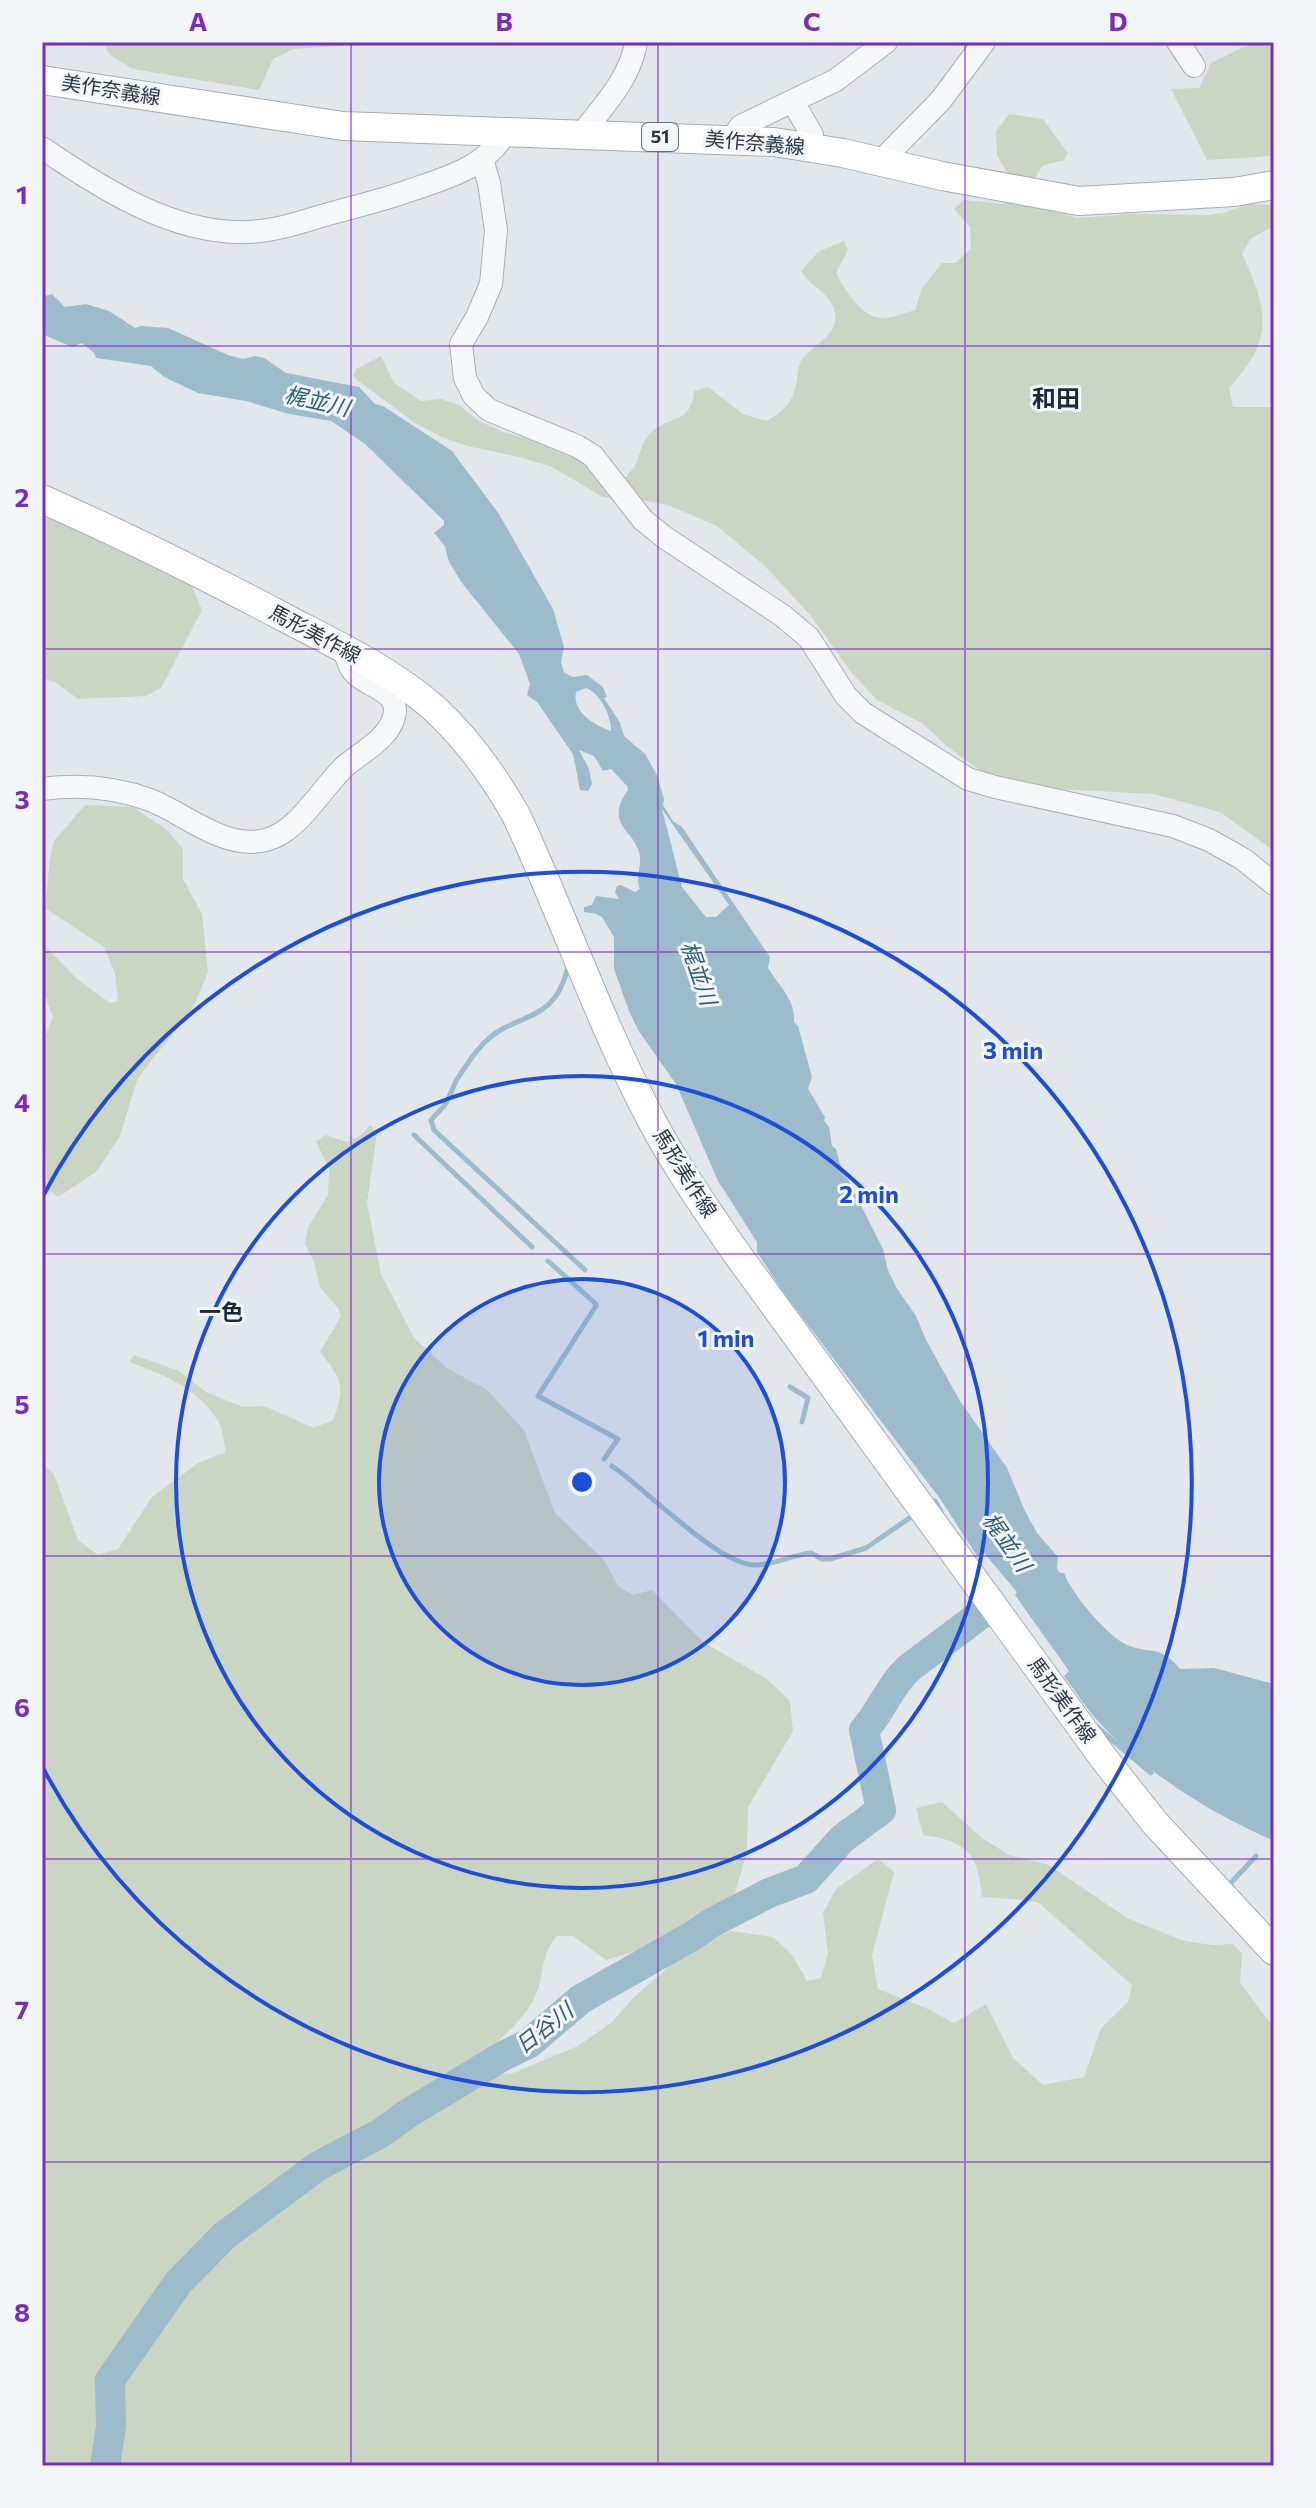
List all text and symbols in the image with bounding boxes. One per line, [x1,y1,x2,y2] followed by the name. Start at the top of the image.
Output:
[189,5,208,36] text: A
[495,5,513,36] text: B
[803,5,821,36] text: C
[1108,5,1128,36] text: D
[60,69,162,109] street label: 美作奈義線
[642,123,678,151] road number: 51
[704,126,806,158] street label: 美作奈義線
[16,178,28,209] text: 1
[282,380,354,422] water label: 梶並川
[1032,383,1080,412] district label: 和田
[15,481,29,512] text: 2
[266,599,365,667] street label: 馬形美作線
[14,783,30,814] text: 3
[676,937,724,1010] water label: 梶並川
[983,1035,1043,1064] text: 3 min
[14,1086,30,1117] text: 4
[649,1124,723,1221] street label: 馬形美作線
[839,1179,899,1208] text: 2 min
[199,1298,243,1325] district label: 一色
[698,1323,754,1352] text: 1 min
[14,1388,30,1419] text: 5
[568,1468,596,1496] centre of rings
[977,1507,1039,1578] water label: 梶並川
[1024,1652,1102,1747] street label: 馬形美作線
[14,1691,30,1722] text: 6
[15,1993,29,2024] text: 7
[509,1995,580,2059] water label: 日谷川
[14,2296,30,2327] text: 8

